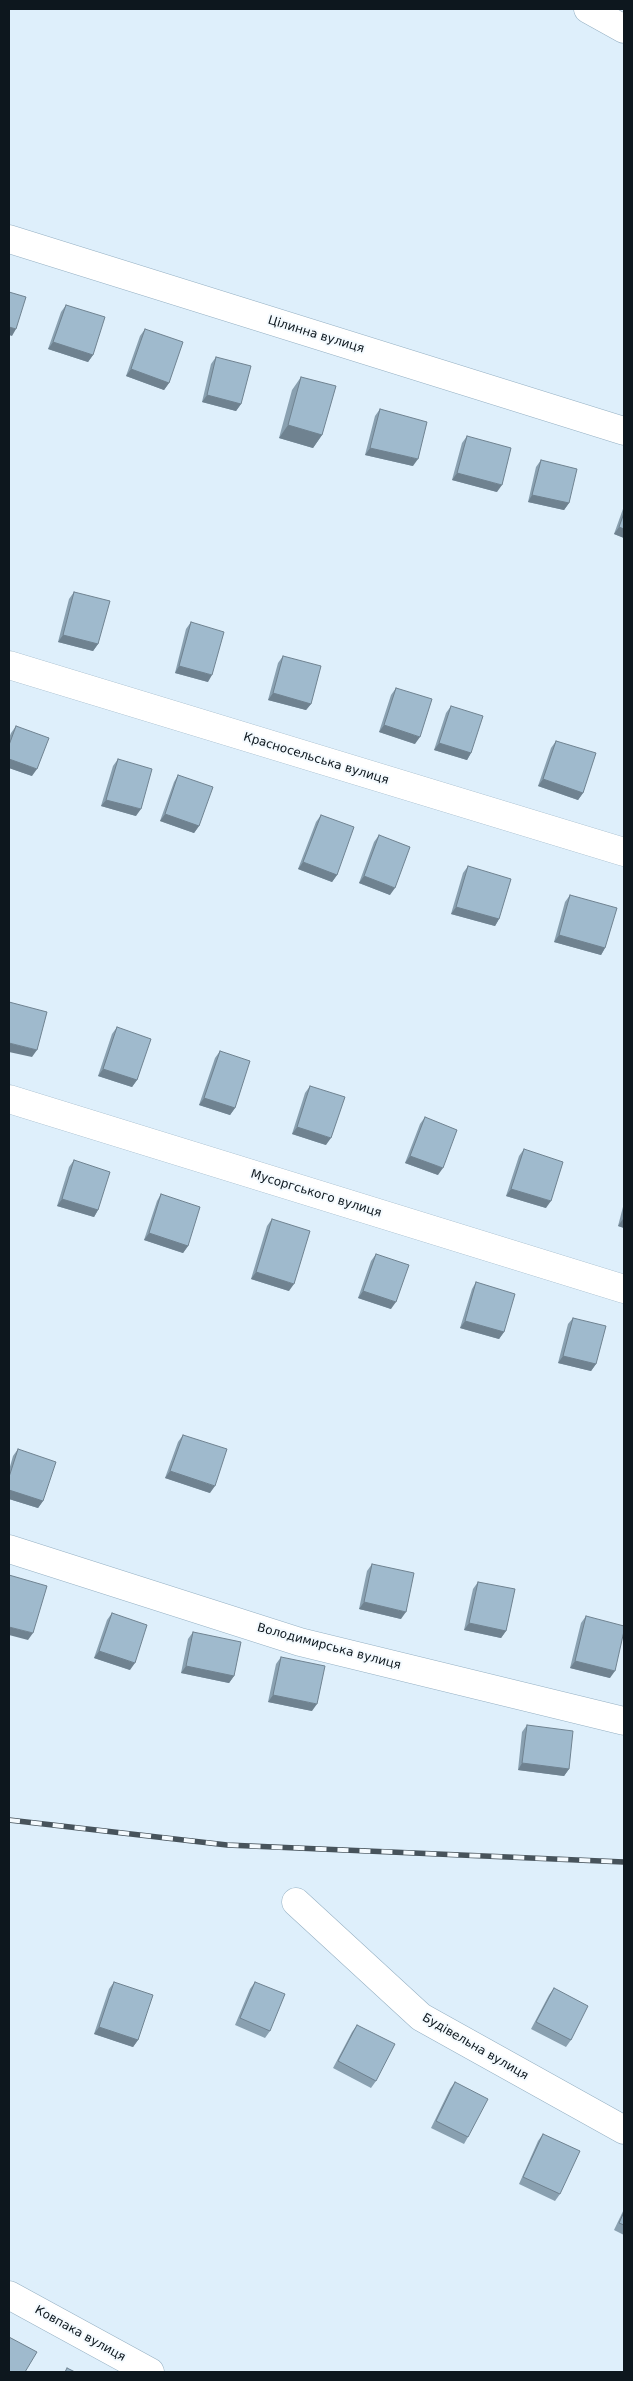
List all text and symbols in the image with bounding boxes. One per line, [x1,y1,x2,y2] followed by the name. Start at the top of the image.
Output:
[266,313,366,357] street label: Цілинна вулиця
[242,730,390,788] street label: Красносельська вулиця
[249,1167,383,1221] street label: Мусоргського вулиця
[256,1621,402,1673] street label: Володимирська вулиця
[419,2011,531,2083] street label: Будівельна вулиця
[32,2303,128,2365] street label: Ковпака вулиця

